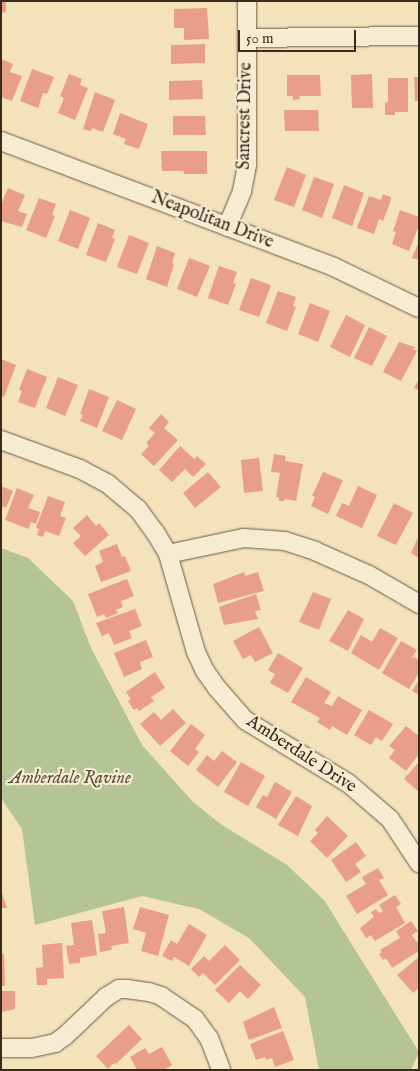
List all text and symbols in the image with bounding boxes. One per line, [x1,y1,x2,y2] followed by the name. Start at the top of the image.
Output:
[240,20,358,52] scale bar
[246,29,274,48] text: 50 m
[234,62,258,170] street label: Sancrest Drive
[148,188,276,254] street label: Neapolitan Drive
[242,711,360,799] street label: Amberdale Drive
[9,768,131,790] park label: Amberdale Ravine

